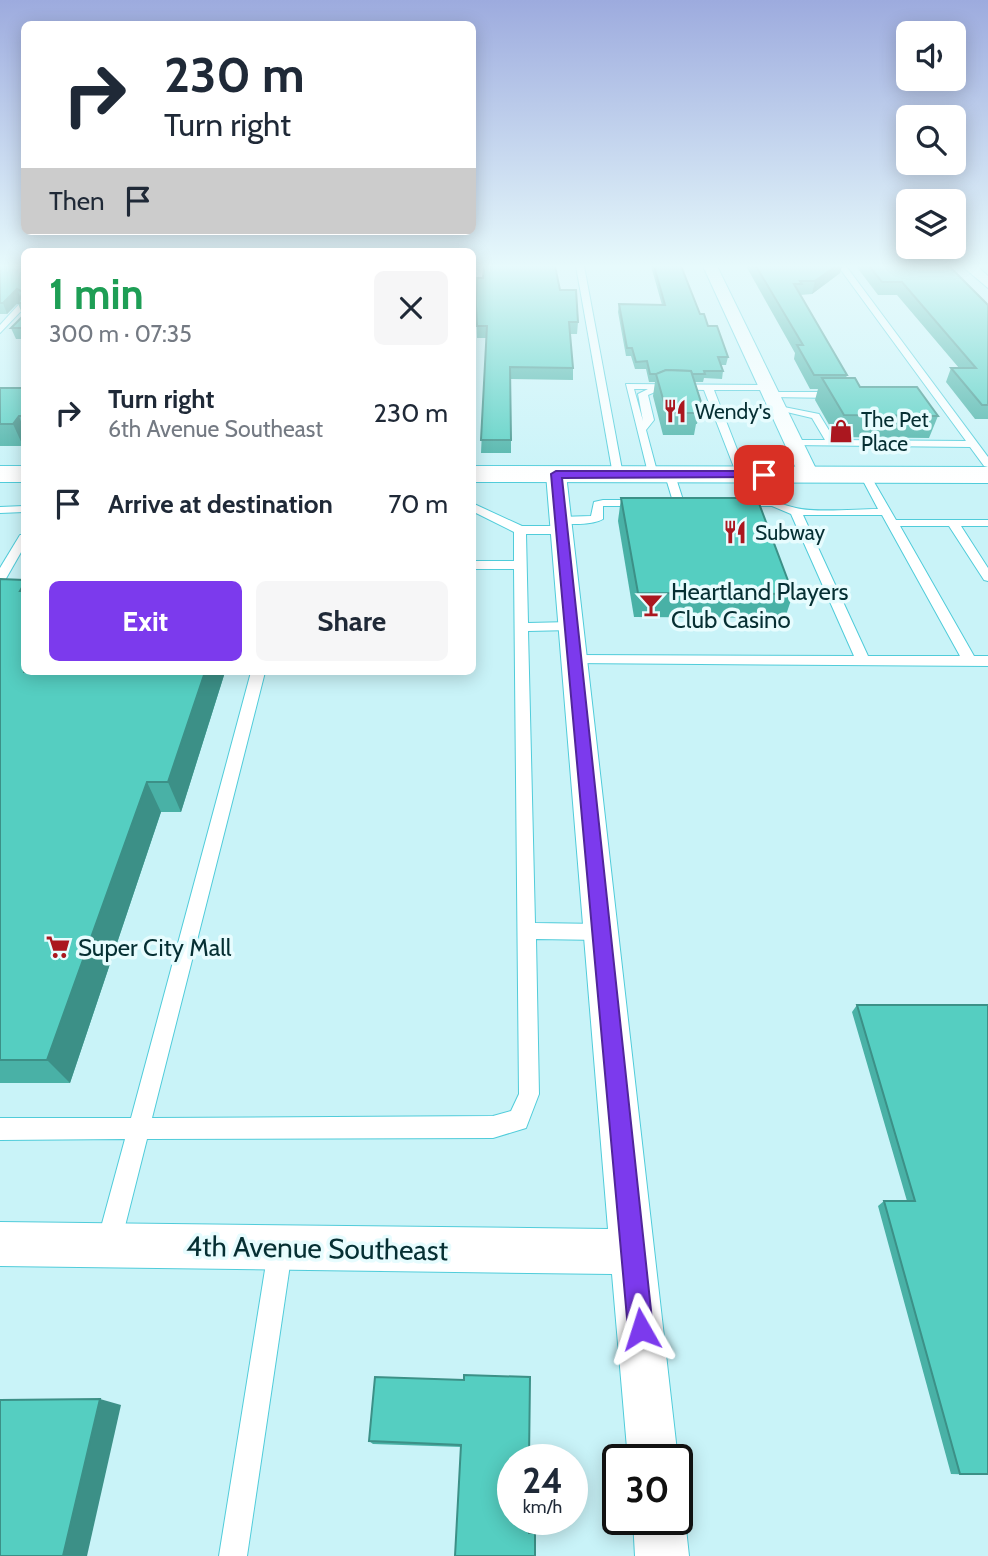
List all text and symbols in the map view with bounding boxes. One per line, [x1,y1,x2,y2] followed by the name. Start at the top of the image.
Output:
[896,21,966,259] map controls
[896,21,966,91] button: sound
[164,45,305,104] text: 230 m
[49,49,140,140] icon: right
[164,105,291,144] text: Turn right
[896,105,966,175] button: search
[119,182,157,220] icon: arrive
[49,185,105,217] text: Then
[896,189,966,259] button: layers
[49,268,144,320] text: 1 min
[374,271,448,345] button: close
[49,320,192,348] text: 300 m · 07:35
[108,383,214,415] text: Turn right
[49,394,87,432] icon: right
[374,397,448,429] text: 230 m
[661,397,689,425] restaurant icon: Wendy's
[695,399,771,424] place label: Wendy's
[861,407,929,456] place label: The Pet Place
[108,415,323,443] text: 6th Avenue Southeast
[827,417,855,445] shop icon: The Pet Place
[734,445,794,505] pin
[745,456,783,494] icon: arrive
[49,485,87,523] icon: arrive
[108,488,333,520] text: Arrive at destination
[388,488,448,520] text: 70 m
[721,518,749,546] restaurant icon: Subway
[755,520,825,545] place label: Subway
[671,577,848,634] place label: Heartland Players Club Casino
[49,581,242,661] button: Exit
[256,581,448,661] button: Share
[637,591,665,619] bar icon: Heartland Players Club Casino
[44,933,72,961] supermarket icon: Super City Mall
[78,933,232,962] place label: Super City Mall
[186,1229,448,1267] street label: 4th Avenue Southeast
[604,1292,678,1366] position arrow
[602,1444,693,1535] speed limit sign: 30
[522,1459,563,1502] text: 24
[523,1496,562,1518] text: km/h

